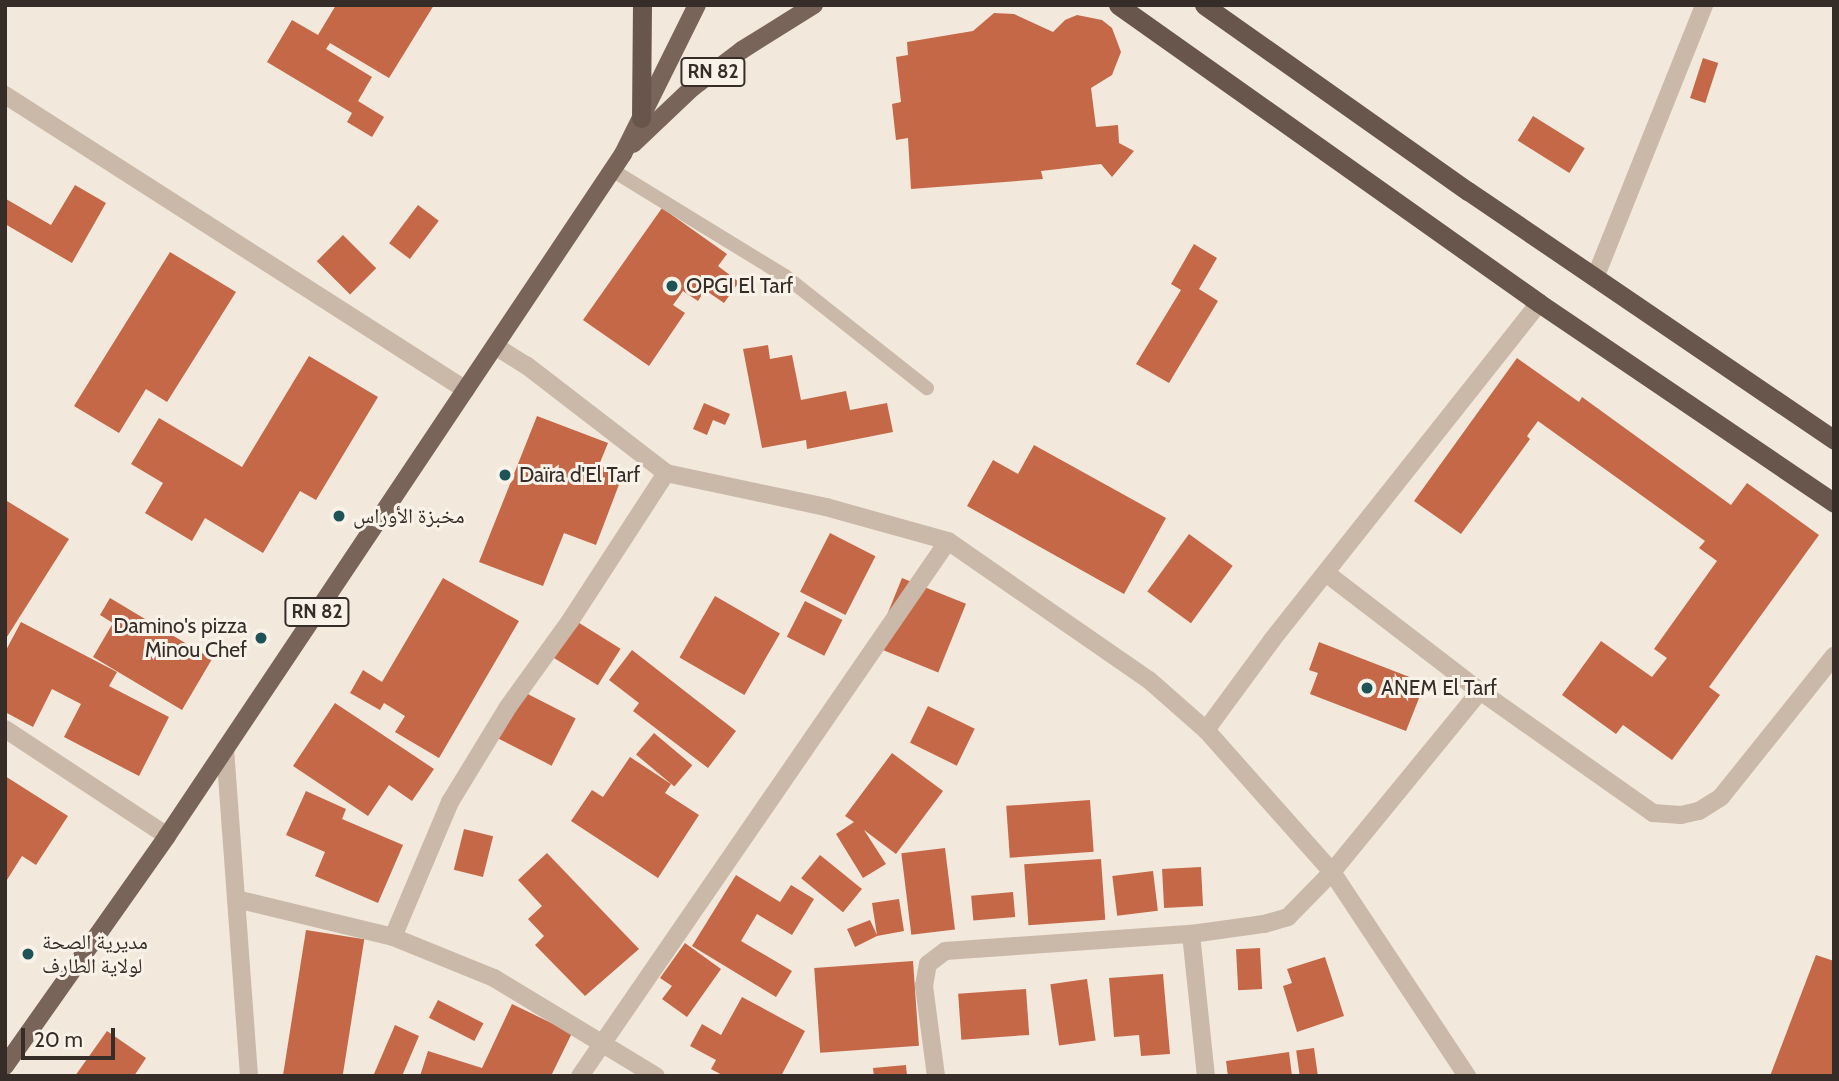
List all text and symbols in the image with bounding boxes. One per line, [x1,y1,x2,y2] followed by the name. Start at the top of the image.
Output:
[680,57,746,88] road number: RN 82
[686,273,793,299] place label: OPGI El Tarf
[664,278,680,294] marker: OPGI El Tarf
[519,462,640,488] place label: Daïra d'El Tarf
[497,467,513,483] marker: Daïra d'El Tarf
[353,503,465,529] place label: مخبزة الأوراس
[331,508,347,524] marker: مخبزة الأوراس
[284,596,350,628] road number: RN 82
[113,613,247,663] place label: Damino's pizza Minou Chef
[253,630,269,646] marker: Damino's pizza Minou Chef
[1381,675,1497,701] place label: ANEM El Tarf
[1359,680,1375,696] marker: ANEM El Tarf
[42,929,148,979] place label: مديرية الصحة لولاية الطارف
[20,946,36,962] marker: مديرية الصحة لولاية الطارف
[24,1014,119,1058] scale bar
[34,1027,83,1052] text: 20 m

